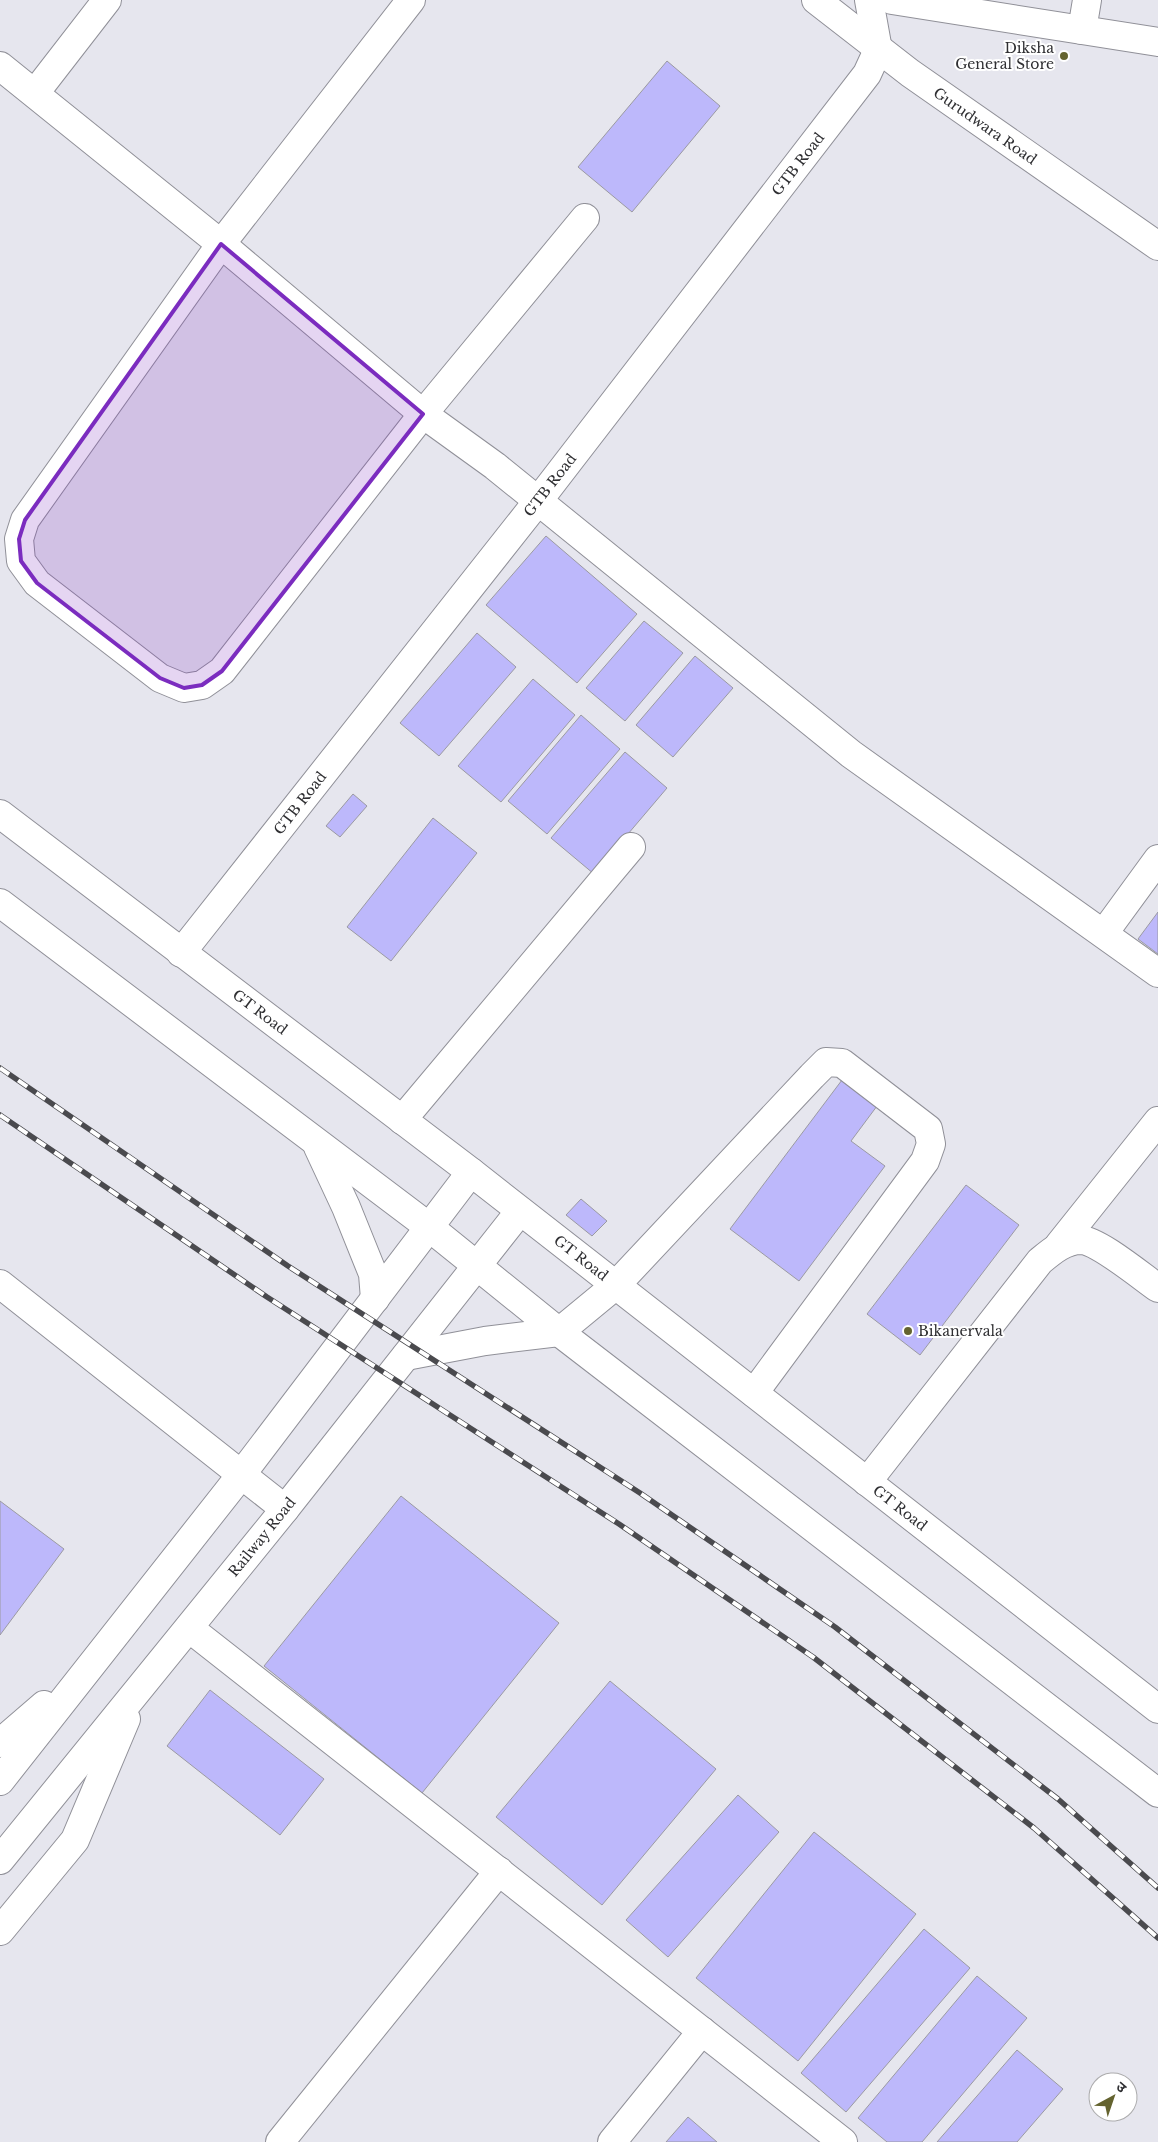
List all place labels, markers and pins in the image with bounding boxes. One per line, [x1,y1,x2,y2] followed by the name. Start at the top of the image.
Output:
[955,39,1054,73] place label: Diksha General Store
[1058,50,1070,62] marker: Diksha General Store
[918,1322,1003,1340] place label: Bikanervala
[902,1325,914,1337] marker: Bikanervala

